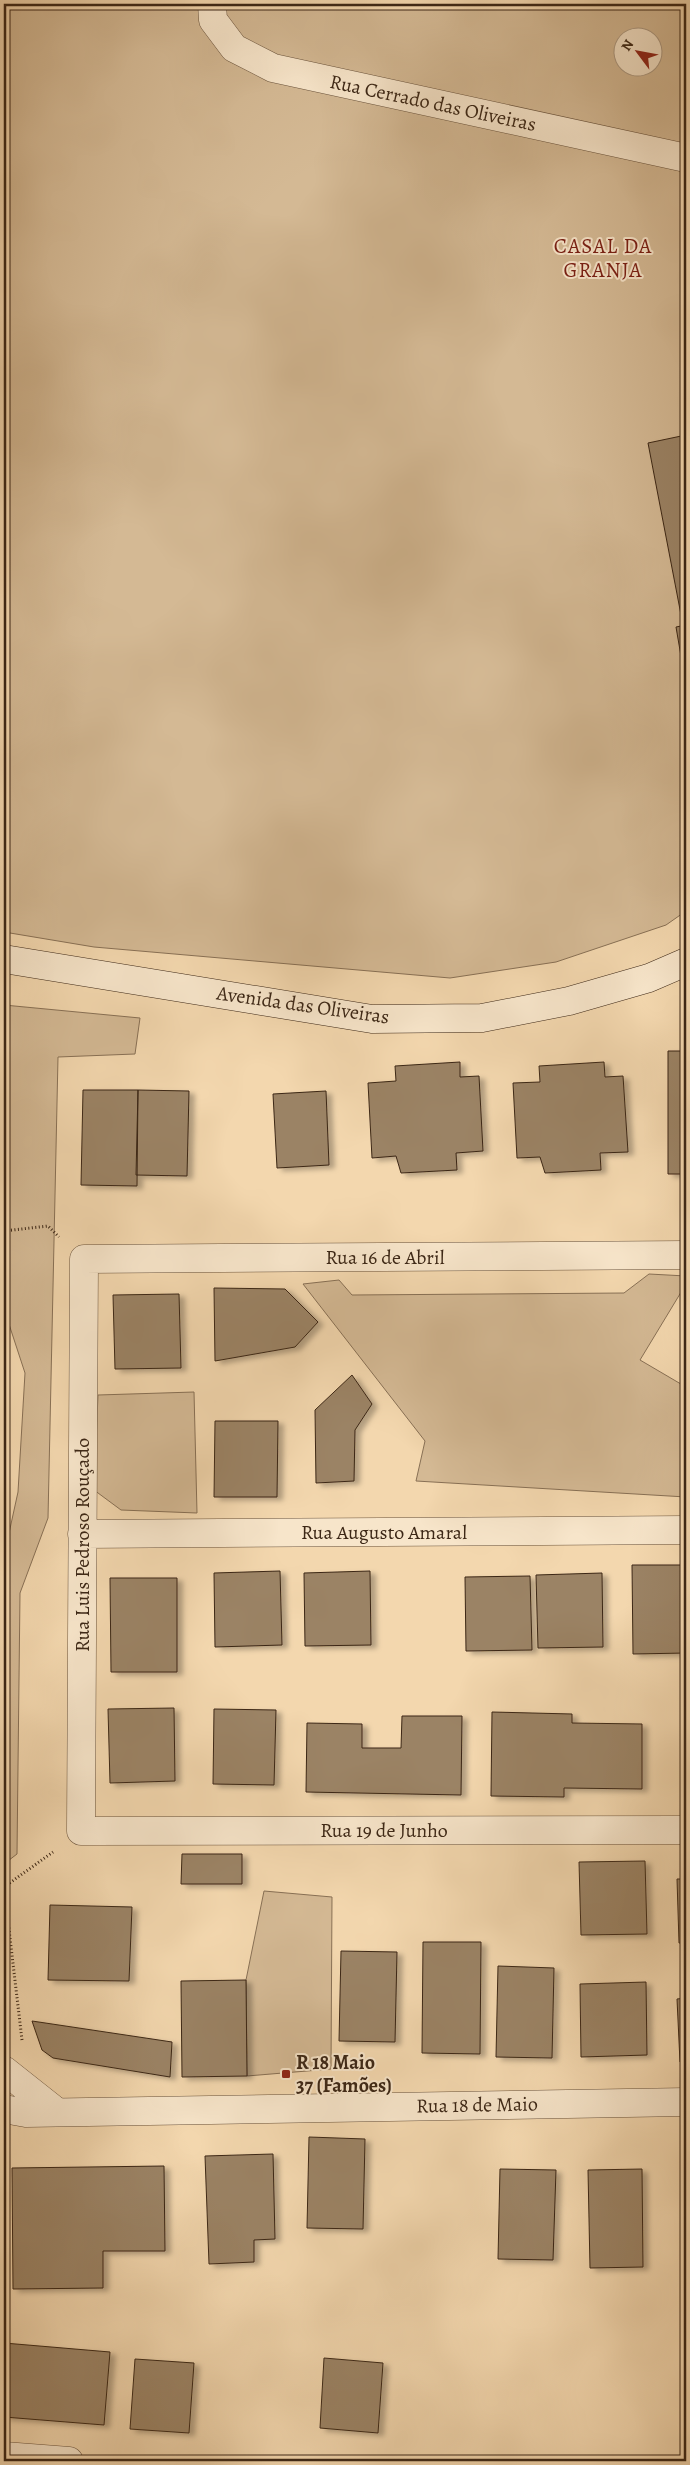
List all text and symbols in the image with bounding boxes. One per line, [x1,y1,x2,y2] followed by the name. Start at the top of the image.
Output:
[612,28,662,78] north arrow
[617,36,638,55] text: N
[327,68,539,138] street label: Rua Cerrado das Oliveiras
[554,232,652,284] district label: CASAL DA GRANJA
[214,979,391,1030] street label: Avenida das Oliveiras
[325,1244,445,1271] street label: Rua 16 de Abril
[69,1438,96,1652] street label: Rua Luis Pedroso Rouçado
[301,1519,467,1546] street label: Rua Augusto Amaral
[320,1817,448,1844] street label: Rua 19 de Junho
[296,2049,392,2099] place label: R 18 Maio 37 (Famões)
[280,2068,292,2080] marker: R 18 Maio 37 (Famões)
[416,2090,538,2120] street label: Rua 18 de Maio

